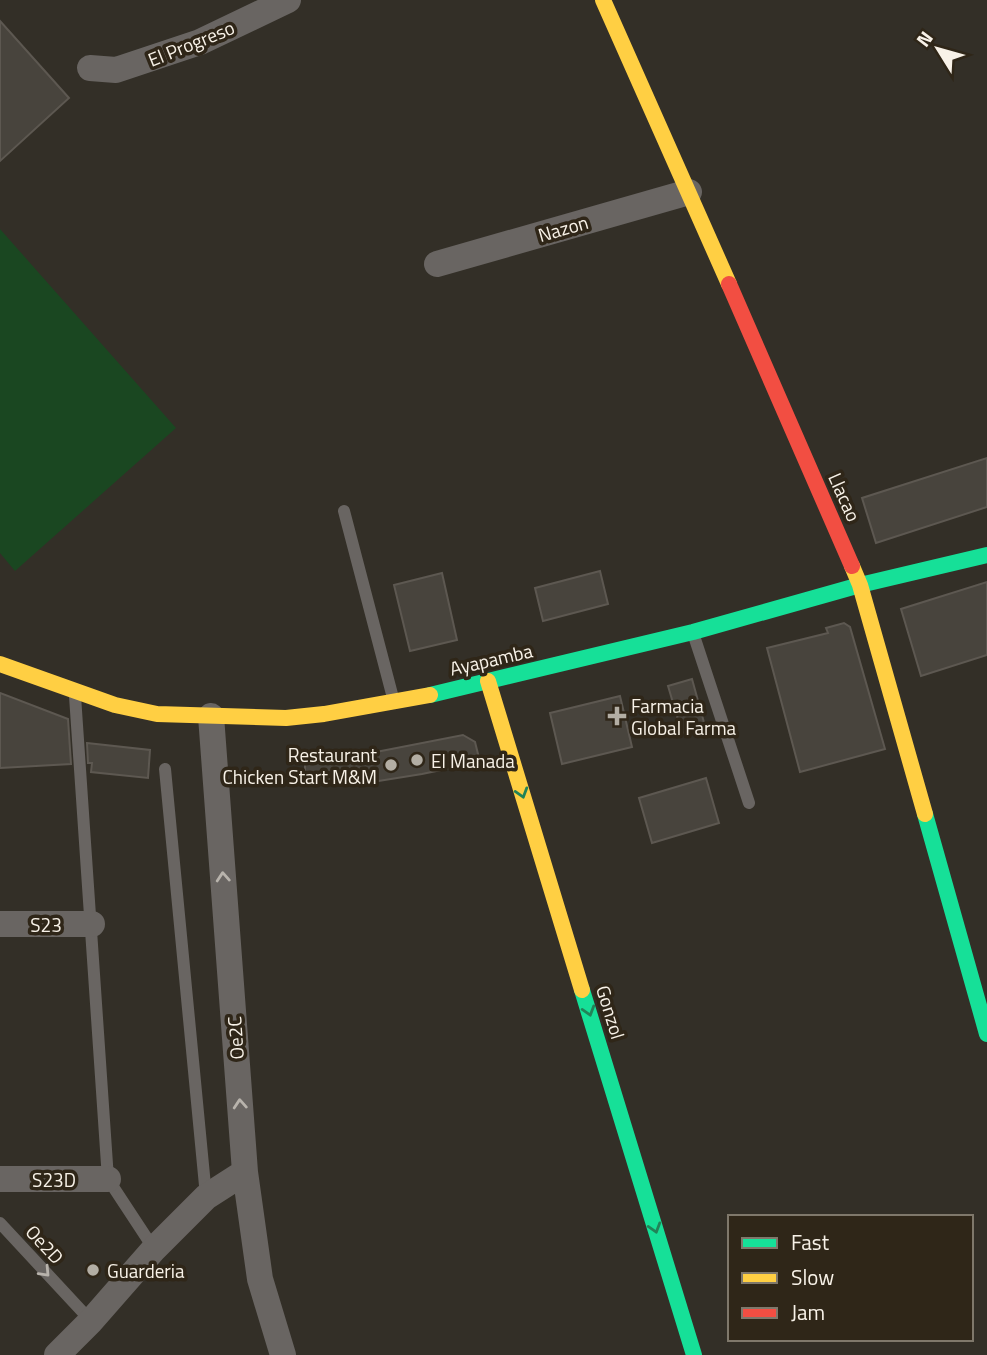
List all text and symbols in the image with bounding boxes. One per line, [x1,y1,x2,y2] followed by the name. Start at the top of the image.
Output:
[143,12,239,74] street label: El Progreso
[903,14,973,84] north arrow
[908,24,940,52] text: N
[534,207,592,249] street label: Nazon
[821,468,869,526] street label: Llacao
[447,635,536,683] street label: Ayapamba
[631,691,737,742] place label: Farmacia Global Farma
[609,708,625,724] marker: Farmacia Global Farma
[222,740,377,791] place label: Restaurant Chicken Start M&M
[431,746,515,775] place label: El Manada
[409,752,425,768] marker: El Manada
[383,757,399,773] marker: Restaurant Chicken Start M&M
[514,787,529,799] one-way arrow
[216,871,231,882] one-way arrow
[30,910,62,939] street label: S23
[589,981,633,1043] street label: Gonzol
[580,1005,595,1017] one-way arrow
[219,1015,251,1061] street label: Oe2C
[233,1098,248,1109] one-way arrow
[32,1165,76,1194] street label: S23D
[728,1215,973,1341] legend
[19,1218,71,1270] street label: Oe2D
[647,1222,662,1234] one-way arrow
[791,1226,830,1258] text: Fast
[107,1256,185,1285] place label: Guarderia
[791,1261,834,1293] text: Slow
[85,1262,101,1278] marker: Guarderia
[37,1264,50,1277] one-way arrow
[791,1296,825,1328] text: Jam

